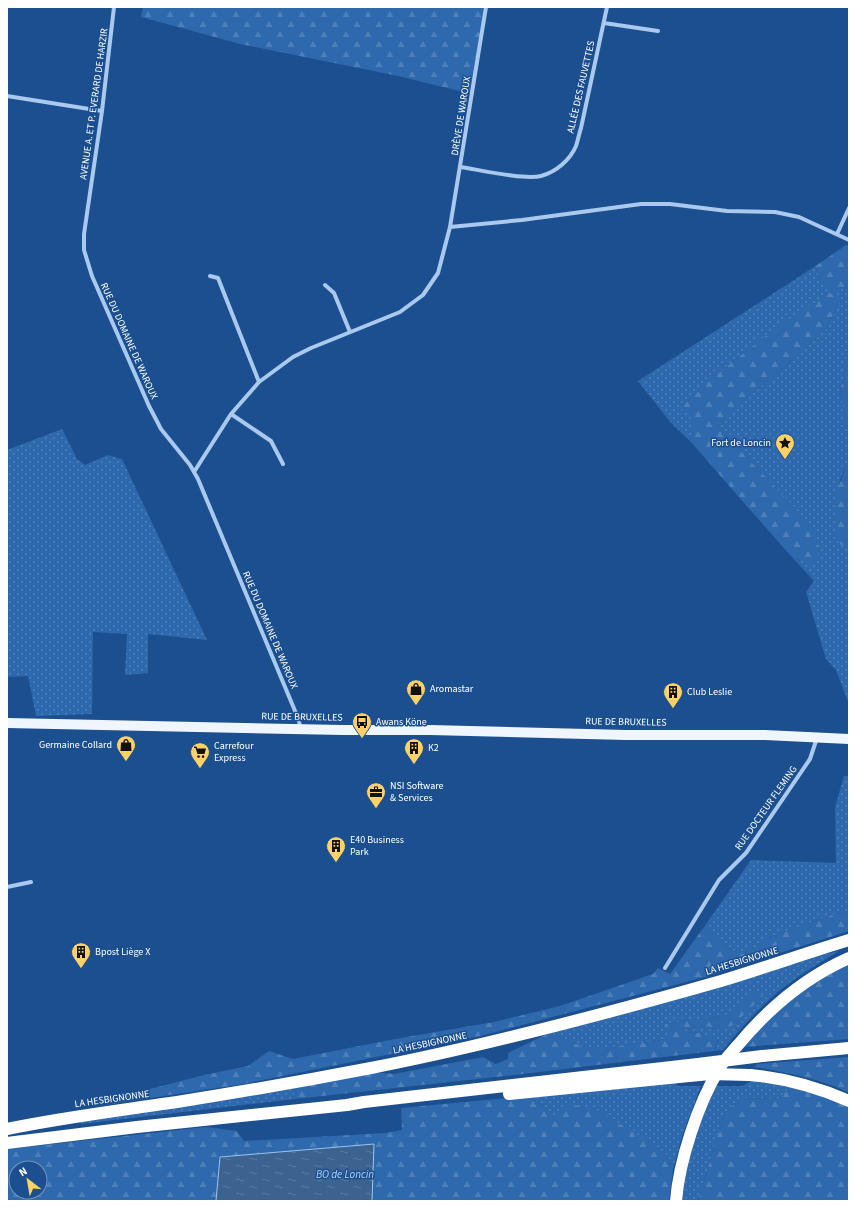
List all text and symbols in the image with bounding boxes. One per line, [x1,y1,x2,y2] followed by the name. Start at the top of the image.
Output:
[76,27,112,181] street label: AVENUE A. ET P. EVERARD DE HARZIR
[564,39,598,135] street label: ALLÉE DES FAUVETTES
[448,75,474,157] street label: DRÈVE DE WAROUX
[97,280,161,402] street label: RUE DU DOMAINE DE WAROUX
[774,432,796,460] place icon: Fort de Loncin
[711,436,771,450] place label: Fort de Loncin
[239,569,301,691] street label: RUE DU DOMAINE DE WAROUX
[405,678,427,706] shop icon: Aromastar
[662,681,684,709] building icon: Club Leslie
[430,682,474,696] place label: Aromastar
[687,685,732,699] place label: Club Leslie
[261,709,343,725] street label: RUE DE BRUXELLES
[351,711,373,739] bus stop icon: Awans Köne
[585,714,667,730] street label: RUE DE BRUXELLES
[376,715,427,729] place label: Awans Köne
[115,734,137,762] shop icon: Germaine Collard
[403,737,425,765] building icon: K2
[39,738,112,752] place label: Germaine Collard
[214,739,254,765] place label: Carrefour Express
[189,741,211,769] supermarket icon: Carrefour Express
[428,741,439,755] place label: K2
[732,763,800,853] street label: RUE DOCTEUR FLEMING
[390,779,444,805] place label: NSI Software & Services
[365,781,387,809] office icon: NSI Software & Services
[350,833,404,859] place label: E40 Business Park
[325,835,347,863] building icon: E40 Business Park
[70,941,92,969] building icon: Bpost Liège X
[704,943,780,979] street label: LA HESBIGNONNE
[95,945,150,959] place label: Bpost Liège X
[392,1028,468,1058] street label: LA HESBIGNONNE
[74,1087,150,1111] street label: LA HESBIGNONNE
[8,1160,48,1200] north arrow
[16,1164,30,1180] text: N
[316,1167,374,1182] water label: BO de Loncin

